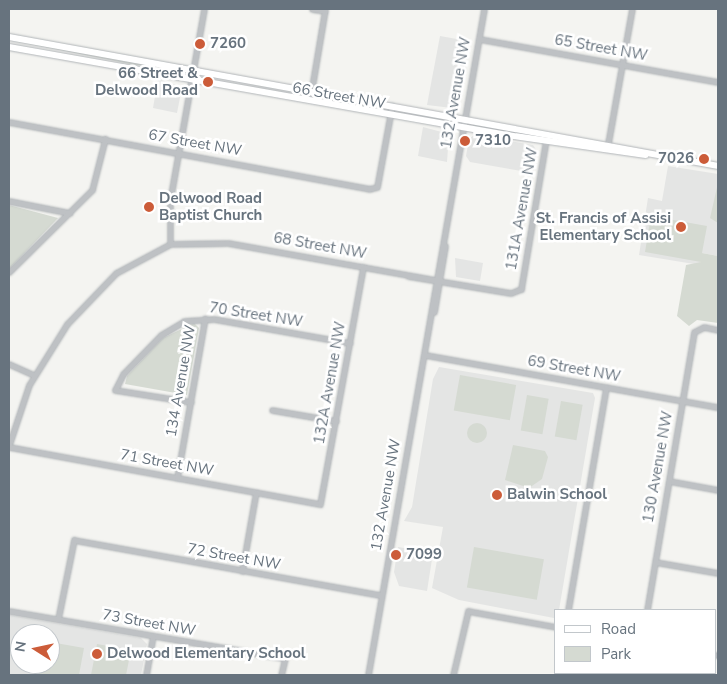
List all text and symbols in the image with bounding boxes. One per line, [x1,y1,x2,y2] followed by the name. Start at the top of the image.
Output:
[553,31,649,65] street label: 65 Street NW
[210,35,246,53] place label: 7260
[437,36,475,150] street label: 132 Avenue NW
[194,38,206,50] marker: 7260
[95,64,198,99] place label: 66 Street & Delwood Road
[202,76,214,88] marker: 66 Street & Delwood Road
[291,79,387,113] street label: 66 Street NW
[147,126,243,160] street label: 67 Street NW
[475,132,511,150] place label: 7310
[459,135,471,147] marker: 7310
[502,146,542,272] street label: 131A Avenue NW
[658,150,694,168] place label: 7026
[698,153,710,165] marker: 7026
[159,189,262,224] place label: Delwood Road Baptist Church
[143,201,155,213] marker: Delwood Road Baptist Church
[536,209,671,244] place label: St. Francis of Assisi Elementary School
[675,221,687,233] marker: St. Francis of Assisi Elementary School
[272,229,368,263] street label: 68 Street NW
[208,299,304,331] street label: 70 Street NW
[310,320,350,446] street label: 132A Avenue NW
[162,324,200,438] street label: 134 Avenue NW
[526,352,622,386] street label: 69 Street NW
[639,410,677,524] street label: 130 Avenue NW
[367,438,405,552] street label: 132 Avenue NW
[119,446,215,480] street label: 71 Street NW
[507,486,607,504] place label: Balwin School
[491,489,503,501] marker: Balwin School
[186,540,282,574] street label: 72 Street NW
[406,546,442,564] place label: 7099
[390,549,402,561] marker: 7099
[101,606,197,640] street label: 73 Street NW
[554,609,717,674] legend
[601,619,636,639] text: Road
[10,624,60,674] north arrow
[10,640,31,653] text: N
[601,644,631,664] text: Park
[107,645,306,663] place label: Delwood Elementary School
[91,648,103,660] marker: Delwood Elementary School

